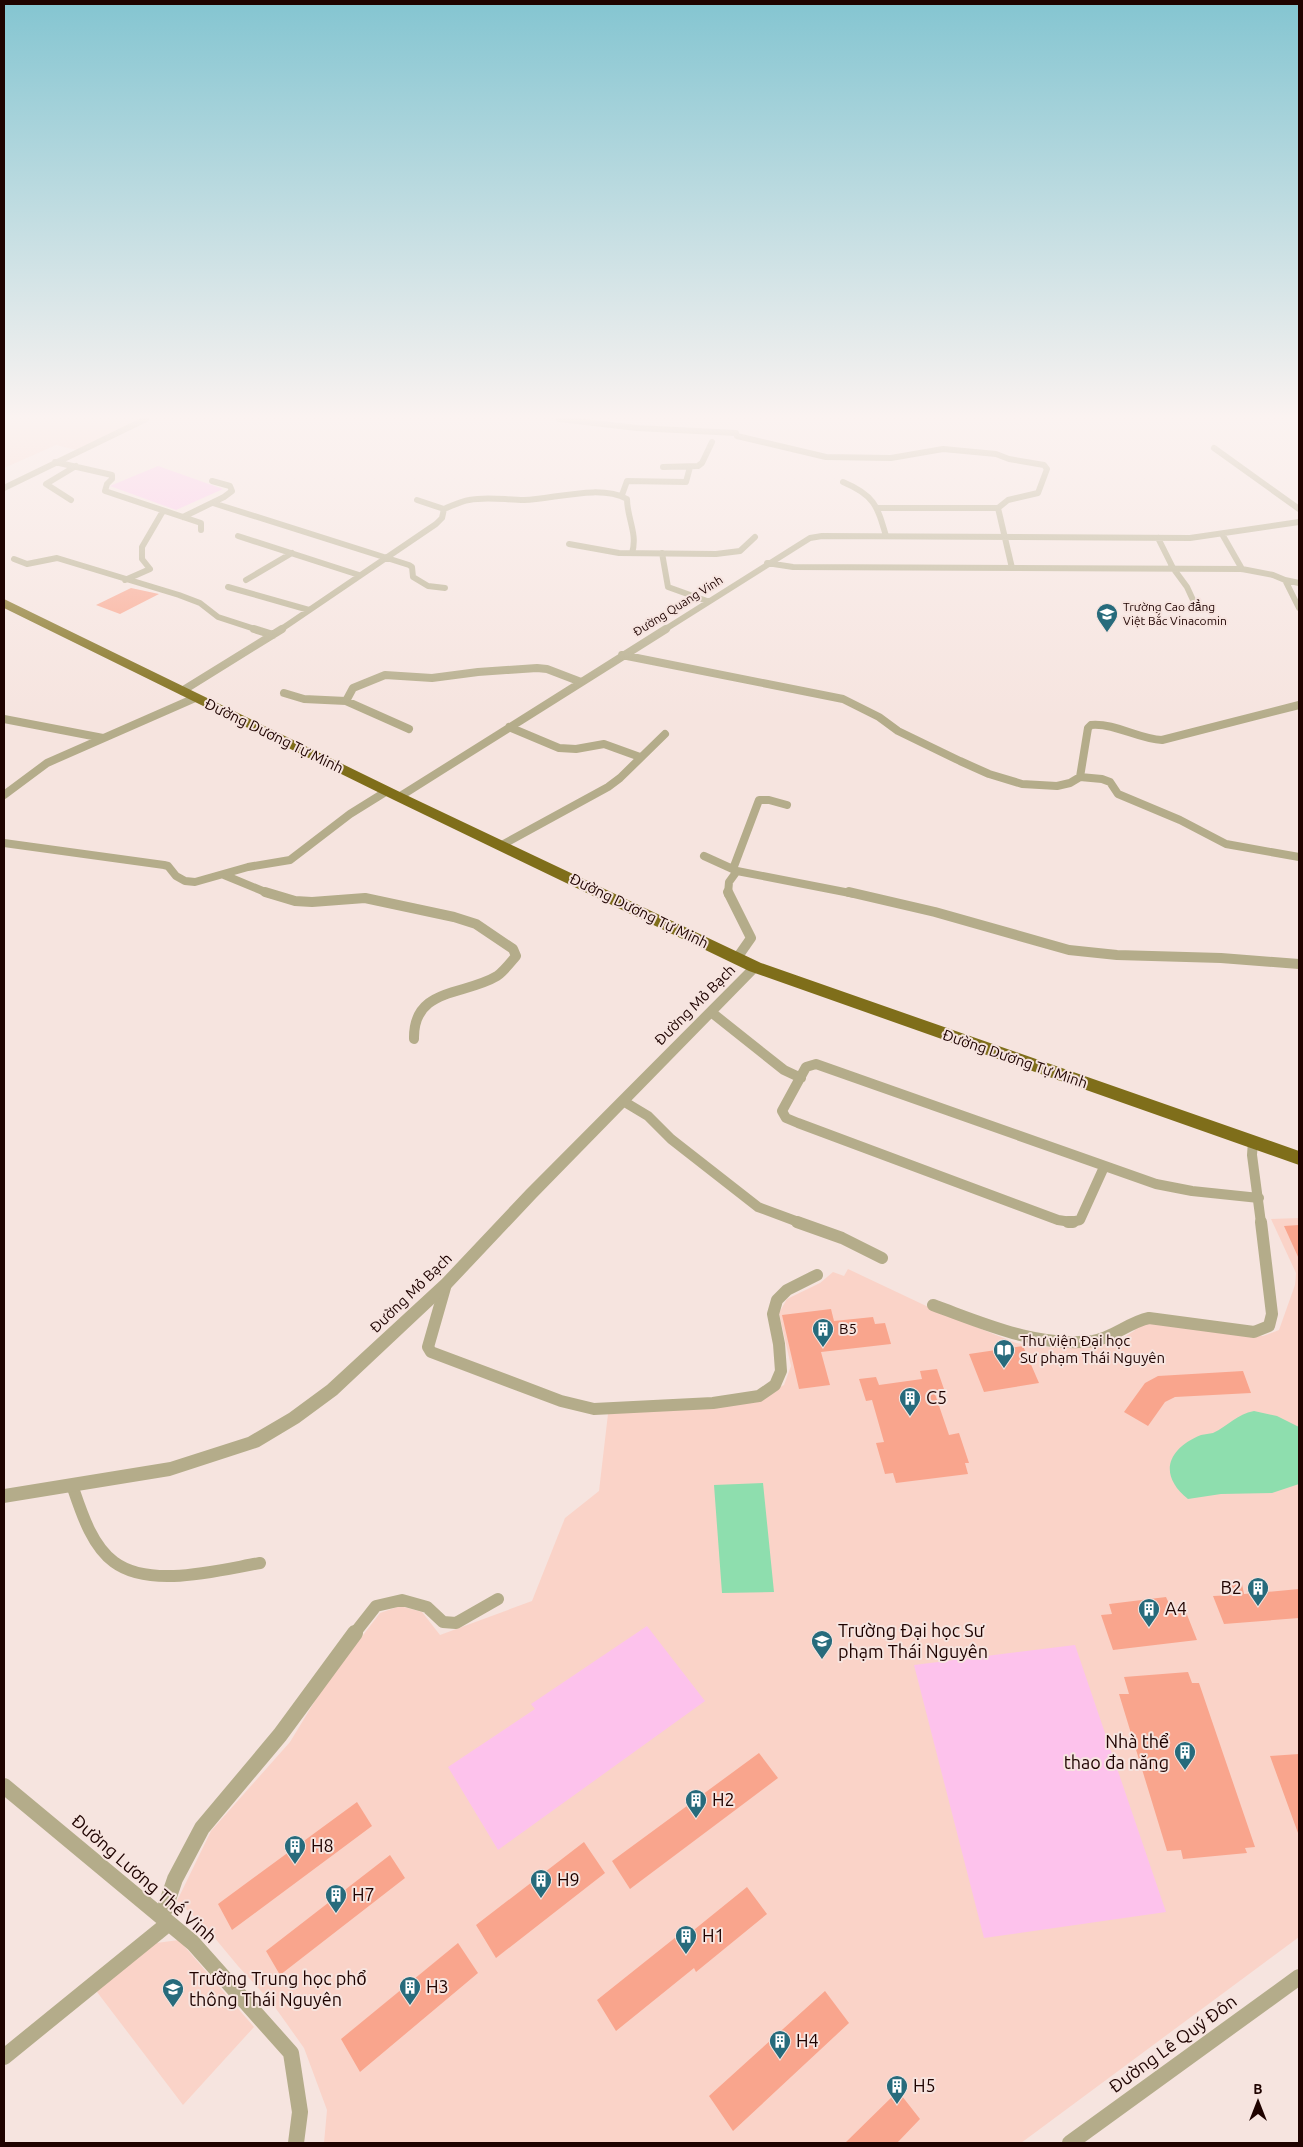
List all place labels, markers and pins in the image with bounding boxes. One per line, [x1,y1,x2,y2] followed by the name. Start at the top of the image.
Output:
[1123,599,1227,628] place label: Trường Cao đẳng Việt Bắc Vinacomin
[1095,602,1119,633] school or university icon: Trường Cao đẳng Việt Bắc Vinacomin
[811,1317,835,1348] building icon: B5
[839,1320,857,1337] place label: B5
[1020,1332,1165,1366] place label: Thư viện Đại học Sư phạm Thái Nguyên
[992,1338,1016,1369] library icon: Thư viện Đại học Sư phạm Thái Nguyên
[898,1386,922,1417] building icon: C5
[926,1387,947,1407] place label: C5
[1246,1576,1270,1607] building icon: B2
[1220,1577,1242,1597] place label: B2
[1137,1597,1161,1628] building icon: A4
[1165,1598,1187,1618] place label: A4
[838,1620,988,1661] place label: Trường Đại học Sư phạm Thái Nguyên
[810,1629,834,1660] school or university icon: Trường Đại học Sư phạm Thái Nguyên
[1064,1731,1169,1772] place label: Nhà thể thao đa năng
[1173,1740,1197,1771] building icon: Nhà thể thao đa năng
[684,1788,708,1819] building icon: H2
[712,1789,735,1809] place label: H2
[283,1834,307,1865] building icon: H8
[311,1835,334,1855] place label: H8
[529,1868,553,1899] building icon: H9
[557,1869,580,1889] place label: H9
[324,1883,348,1914] building icon: H7
[352,1884,375,1904] place label: H7
[674,1924,698,1955] building icon: H1
[702,1925,725,1945] place label: H1
[189,1968,367,2009] place label: Trường Trung học phổ thông Thái Nguyên
[398,1975,422,2006] building icon: H3
[426,1976,449,1996] place label: H3
[161,1977,185,2008] school or university icon: Trường Trung học phổ thông Thái Nguyên
[768,2029,792,2060] building icon: H4
[796,2030,819,2050] place label: H4
[885,2074,909,2105] building icon: H5
[913,2075,936,2095] place label: H5

